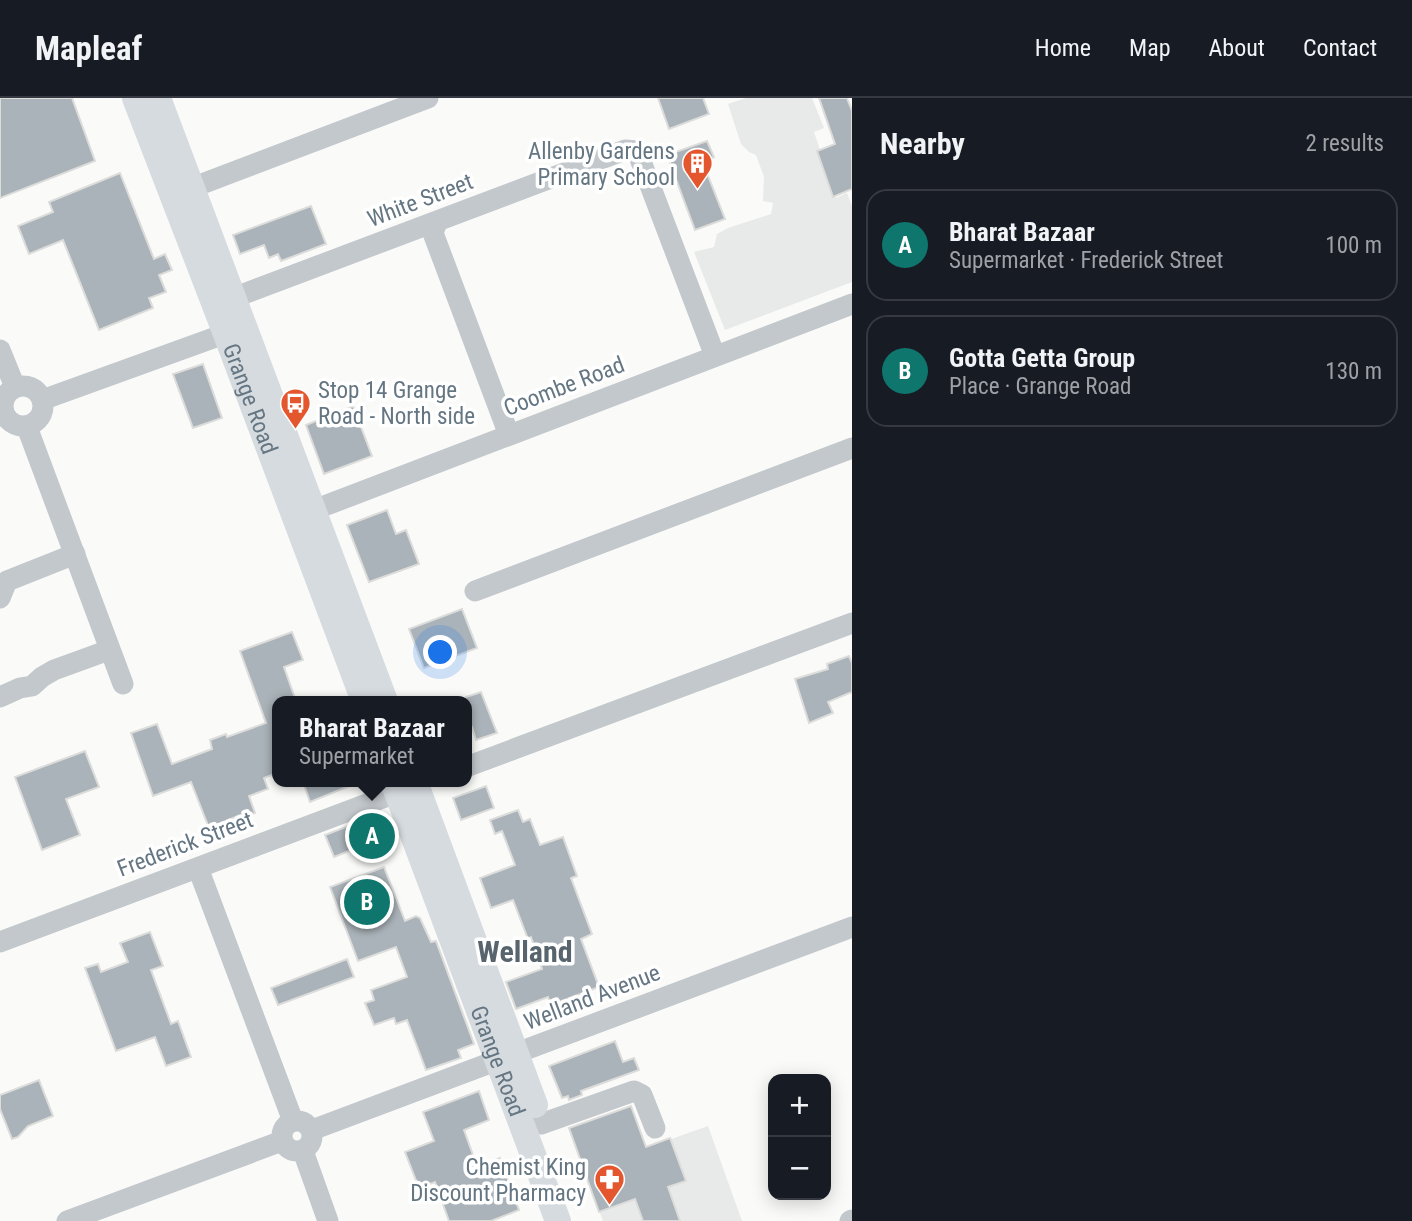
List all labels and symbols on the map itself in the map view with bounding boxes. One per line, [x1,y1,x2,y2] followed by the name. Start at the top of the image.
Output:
[528,138,675,191] place label: Allenby Gardens Primary School
[681,147,715,191] building icon: Allenby Gardens Primary School
[364,168,477,233] street label: White Street
[217,340,283,458] street label: Grange Road
[500,351,628,422] street label: Coombe Road
[318,377,475,430] place label: Stop 14 Grange Road - North side
[278,386,312,430] bus stop icon: Stop 14 Grange Road - North side
[423,635,457,669] your location
[114,806,257,883] street label: Frederick Street
[349,810,395,862] pin: A
[344,876,390,928] pin: B
[477,934,573,969] district label: Welland
[520,959,664,1036] street label: Welland Avenue
[464,1002,530,1120] street label: Grange Road
[410,1154,586,1207] place label: Chemist King Discount Pharmacy
[592,1163,626,1207] pharmacy icon: Chemist King Discount Pharmacy

